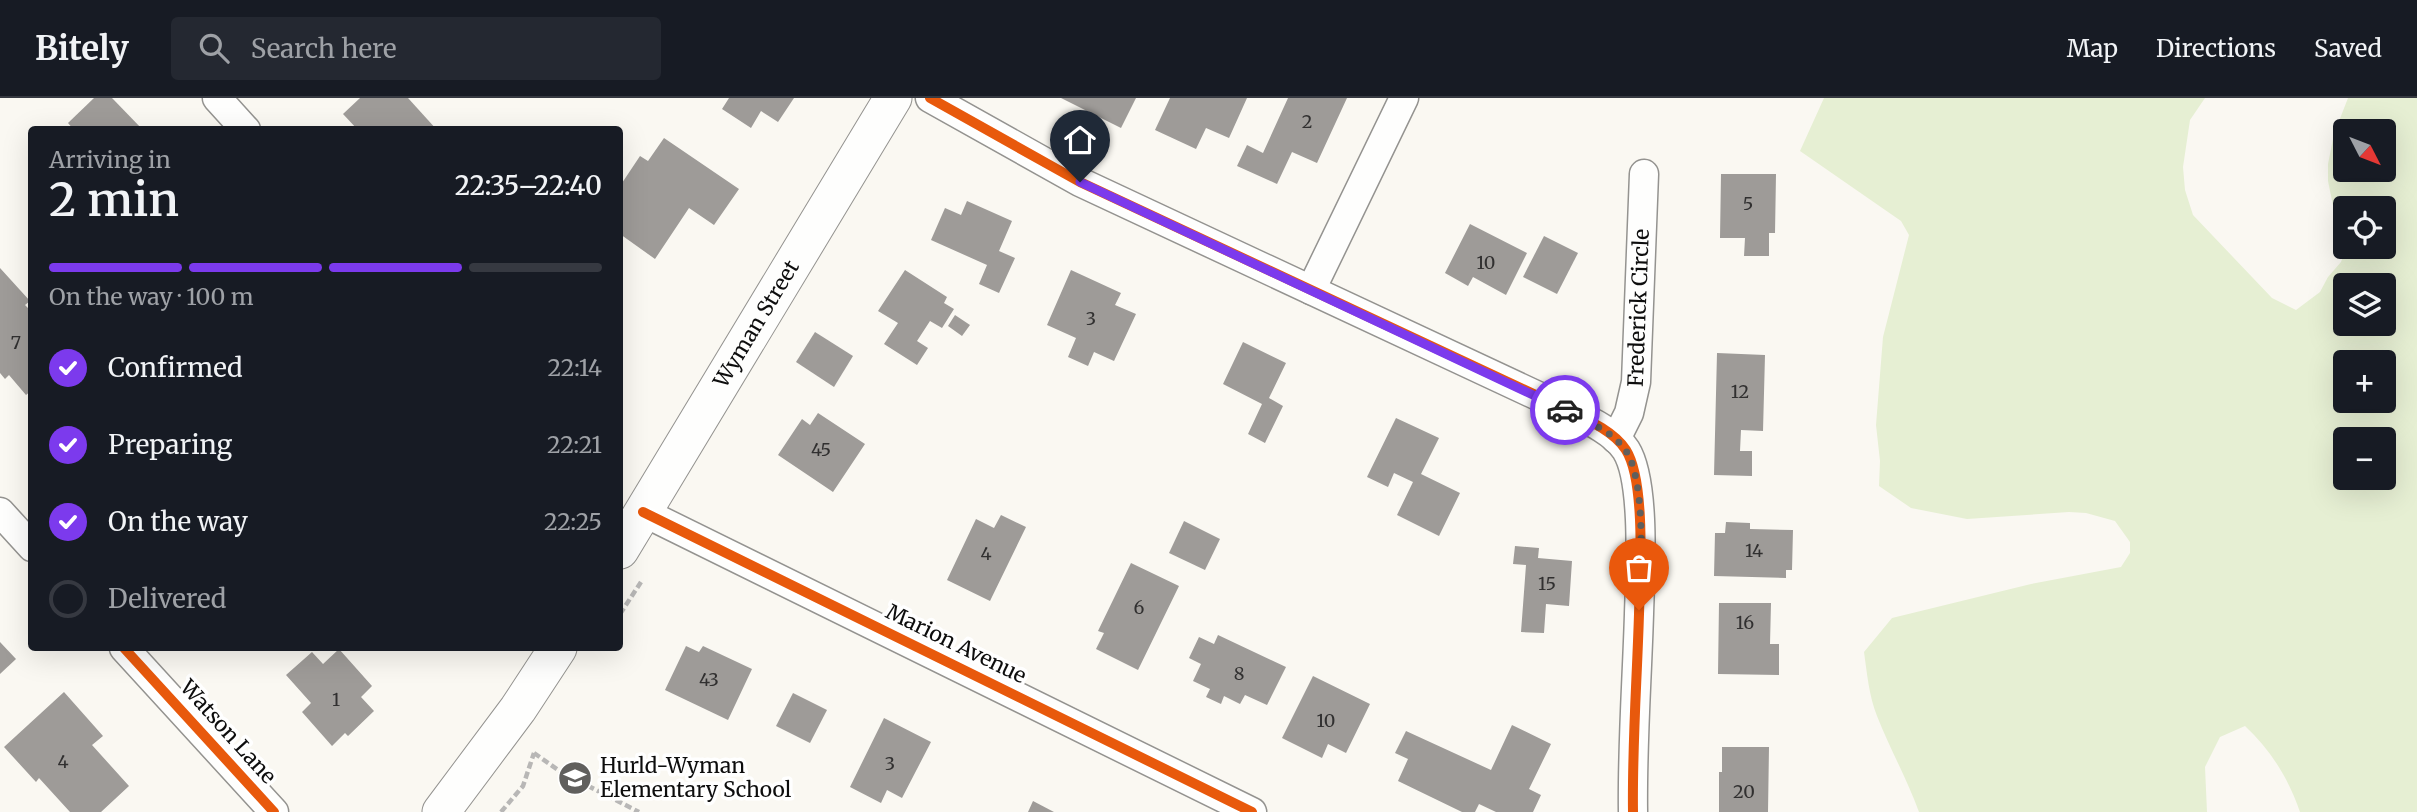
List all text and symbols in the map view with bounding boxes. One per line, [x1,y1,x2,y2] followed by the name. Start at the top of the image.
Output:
[171,17,661,80] search box
[35,28,129,69] text: Bitely
[195,29,233,67] icon: search
[251,32,397,65] text: Search here
[2067,33,2118,64] text: Map
[2156,33,2276,64] text: Directions
[2314,33,2382,64] text: Saved
[1050,110,1110,182] pin
[1302,110,1312,133] house number: 2
[2333,119,2396,182] north arrow
[2333,119,2396,490] map controls
[1061,121,1099,159] icon: home
[49,145,171,174] text: Arriving in
[455,169,602,202] text: 22:35–22:40
[49,171,179,229] text: 2 min
[1743,192,1753,215] house number: 5
[2333,196,2396,259] button: locate
[1622,228,1655,387] street label: Frederick Circle
[1477,251,1495,274] house number: 10
[707,255,805,393] street label: Wyman Street
[2333,273,2396,336] button: layers
[49,282,254,311] text: On the way · 100 m
[1086,307,1096,330] house number: 3
[11,331,21,354] house number: 7
[49,349,87,387] icon: check
[2333,350,2396,413] button: +
[108,351,243,384] text: Confirmed
[548,353,602,382] text: 22:14
[1530,375,1600,445] courier
[1731,380,1749,403] house number: 12
[1546,391,1584,429] icon: car
[49,426,87,464] icon: check
[2333,427,2396,490] button: −
[108,428,232,461] text: Preparing
[547,430,602,459] text: 22:21
[811,438,831,461] house number: 45
[49,503,87,541] icon: check
[108,505,248,538] text: On the way
[544,507,602,536] text: 22:25
[1609,538,1669,610] pin
[1745,539,1763,562] house number: 14
[980,542,992,565] house number: 4
[1620,549,1658,587] icon: bag
[1538,572,1556,595] house number: 15
[108,582,227,615] text: Delivered
[1134,596,1145,619] house number: 6
[882,598,1031,689] street label: Marion Avenue
[1736,611,1754,634] house number: 16
[1234,662,1244,685] house number: 8
[699,668,719,691] house number: 43
[174,673,282,789] street label: Watson Lane
[332,688,340,711] house number: 1
[1317,709,1335,732] house number: 10
[57,750,69,773] house number: 4
[600,752,792,803] place label: Hurld-Wyman Elementary School
[885,752,895,775] house number: 3
[556,759,594,797] school or university icon: Hurld-Wyman Elementary School
[1733,780,1755,803] house number: 20

